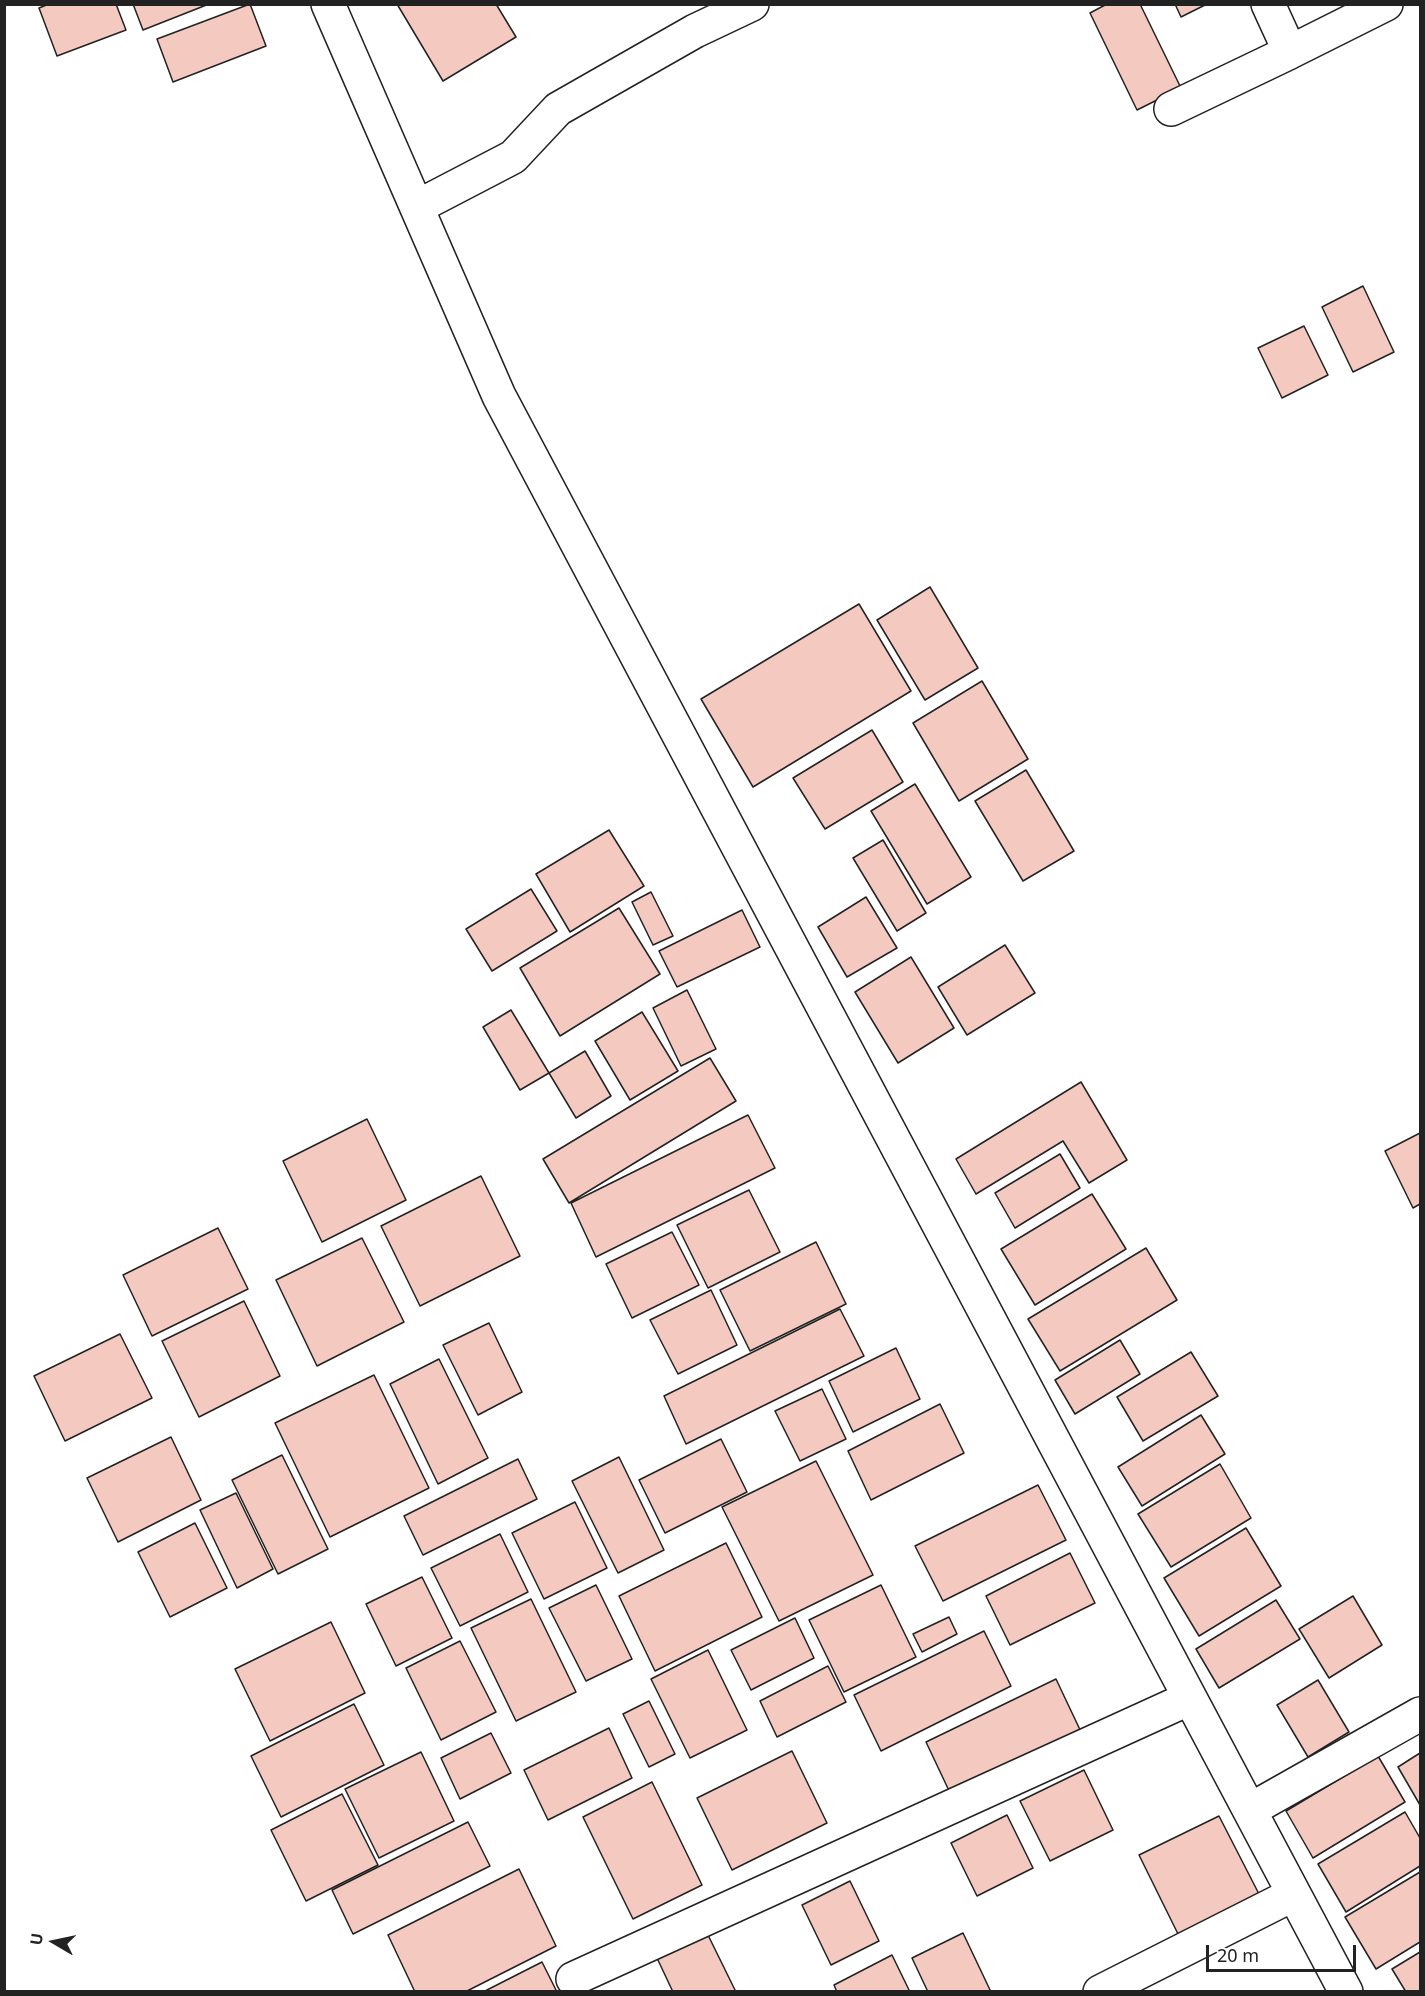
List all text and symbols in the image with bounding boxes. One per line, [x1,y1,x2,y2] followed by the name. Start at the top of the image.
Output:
[24,1912,84,1972] north arrow
[24,1931,48,1947] text: U
[1209,1933,1359,1971] scale bar
[1217,1943,1259,1967] text: 20 m

